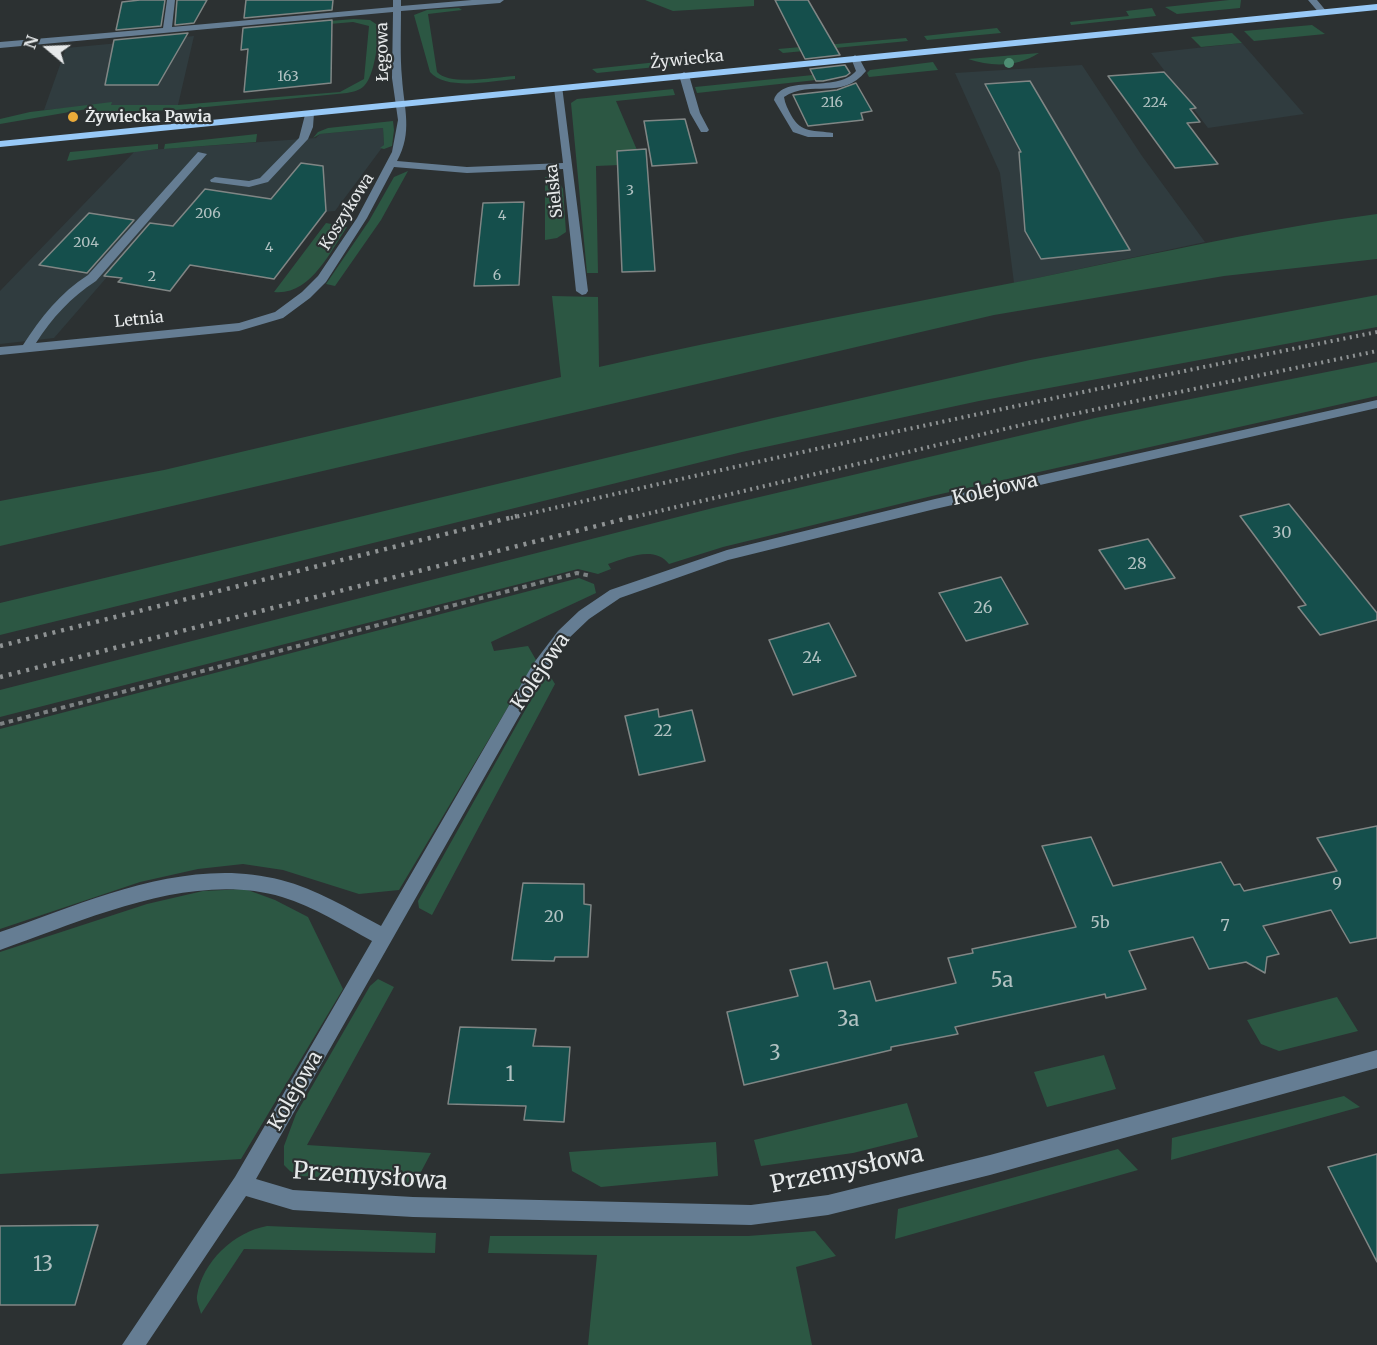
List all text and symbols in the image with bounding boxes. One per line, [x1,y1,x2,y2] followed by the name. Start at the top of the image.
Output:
[18,18,78,78] north arrow
[373,22,393,82] street label: Łęgowa
[19,33,42,51] text: N
[649,47,725,73] street label: Żywiecka
[277,69,299,85] house number: 163
[821,95,843,111] house number: 216
[1143,95,1167,111] house number: 224
[85,107,212,127] place label: Żywiecka Pawia
[66,110,80,124] marker: Żywiecka Pawia
[543,163,567,219] street label: Sielska
[316,170,378,254] street label: Koszykowa
[626,183,634,199] house number: 3
[195,206,221,222] house number: 206
[498,208,506,224] house number: 4
[73,235,99,251] house number: 204
[265,240,273,256] house number: 4
[493,268,501,284] house number: 6
[148,269,156,285] house number: 2
[114,308,164,332] street label: Letnia
[950,468,1040,512] street label: Kolejowa
[1272,523,1292,543] house number: 30
[1128,554,1146,574] house number: 28
[974,598,992,618] house number: 26
[507,629,575,715] street label: Kolejowa
[803,648,821,668] house number: 24
[654,721,672,741] house number: 22
[1332,874,1342,894] house number: 9
[544,907,564,927] house number: 20
[1091,913,1109,933] house number: 5b
[1220,916,1230,936] house number: 7
[991,969,1013,993] house number: 5a
[837,1008,859,1032] house number: 3a
[769,1042,781,1066] house number: 3
[264,1047,328,1135] street label: Kolejowa
[505,1063,515,1087] house number: 1
[768,1140,926,1200] street label: Przemysłowa
[291,1157,449,1197] street label: Przemysłowa
[33,1253,53,1277] house number: 13

